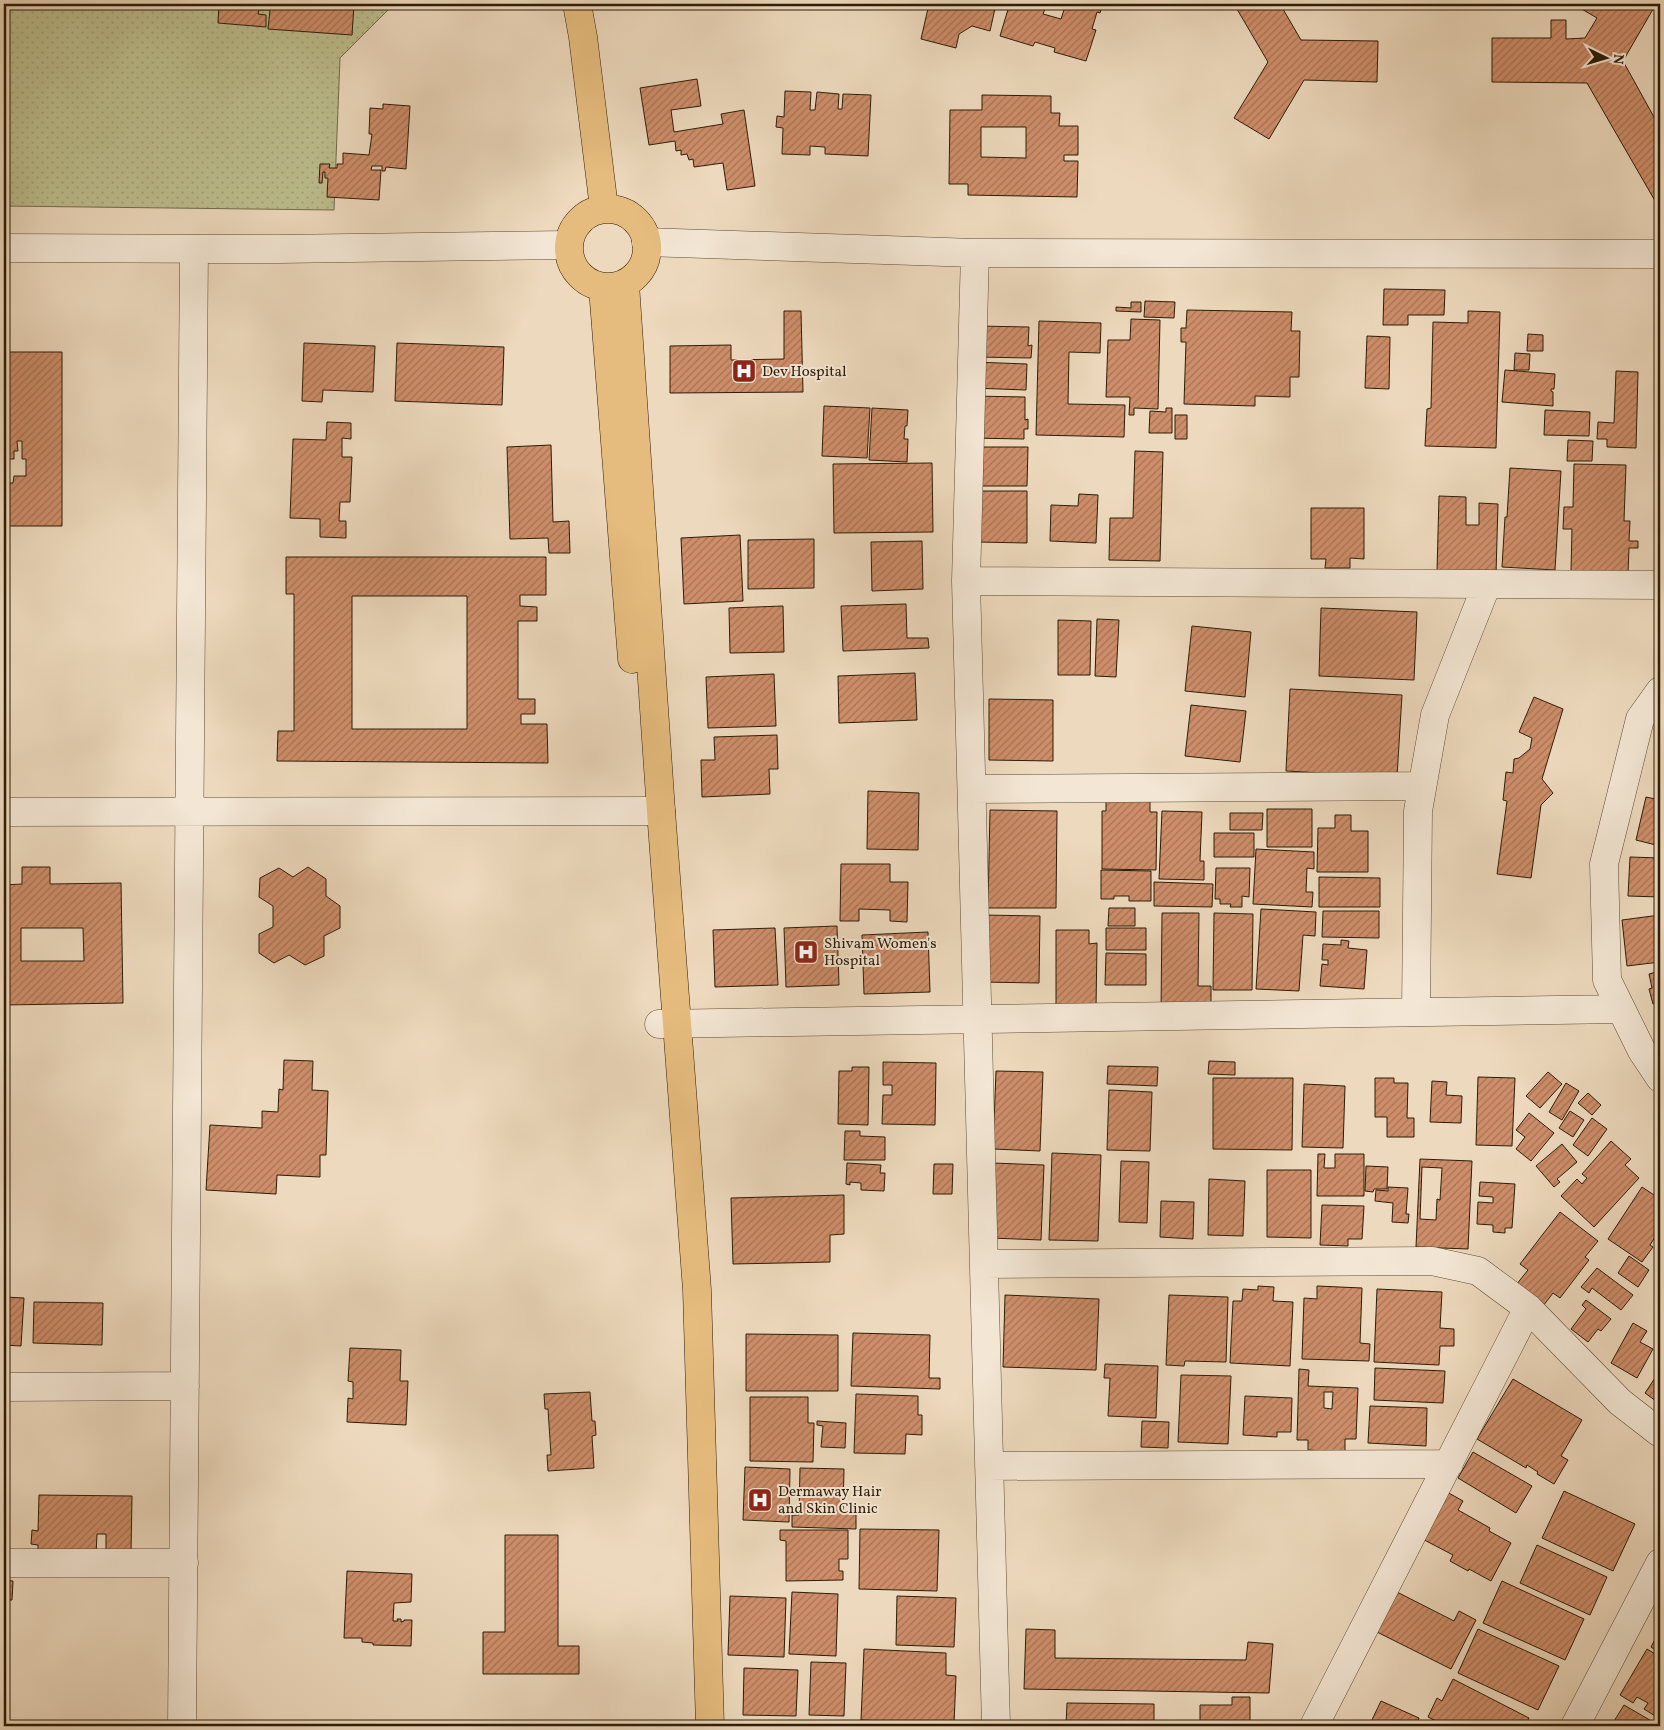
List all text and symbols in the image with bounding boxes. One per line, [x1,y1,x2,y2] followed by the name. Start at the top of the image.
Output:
[1582,32,1632,82] north arrow
[1608,53,1627,65] text: N
[731,358,757,384] hospital icon: Dev Hospital
[762,362,846,383] place label: Dev Hospital
[824,934,937,972] place label: Shivam Women's Hospital
[793,939,819,965] hospital icon: Shivam Women's Hospital
[778,1482,882,1520] place label: Dermaway Hair and Skin Clinic
[747,1487,773,1513] hospital icon: Dermaway Hair and Skin Clinic

